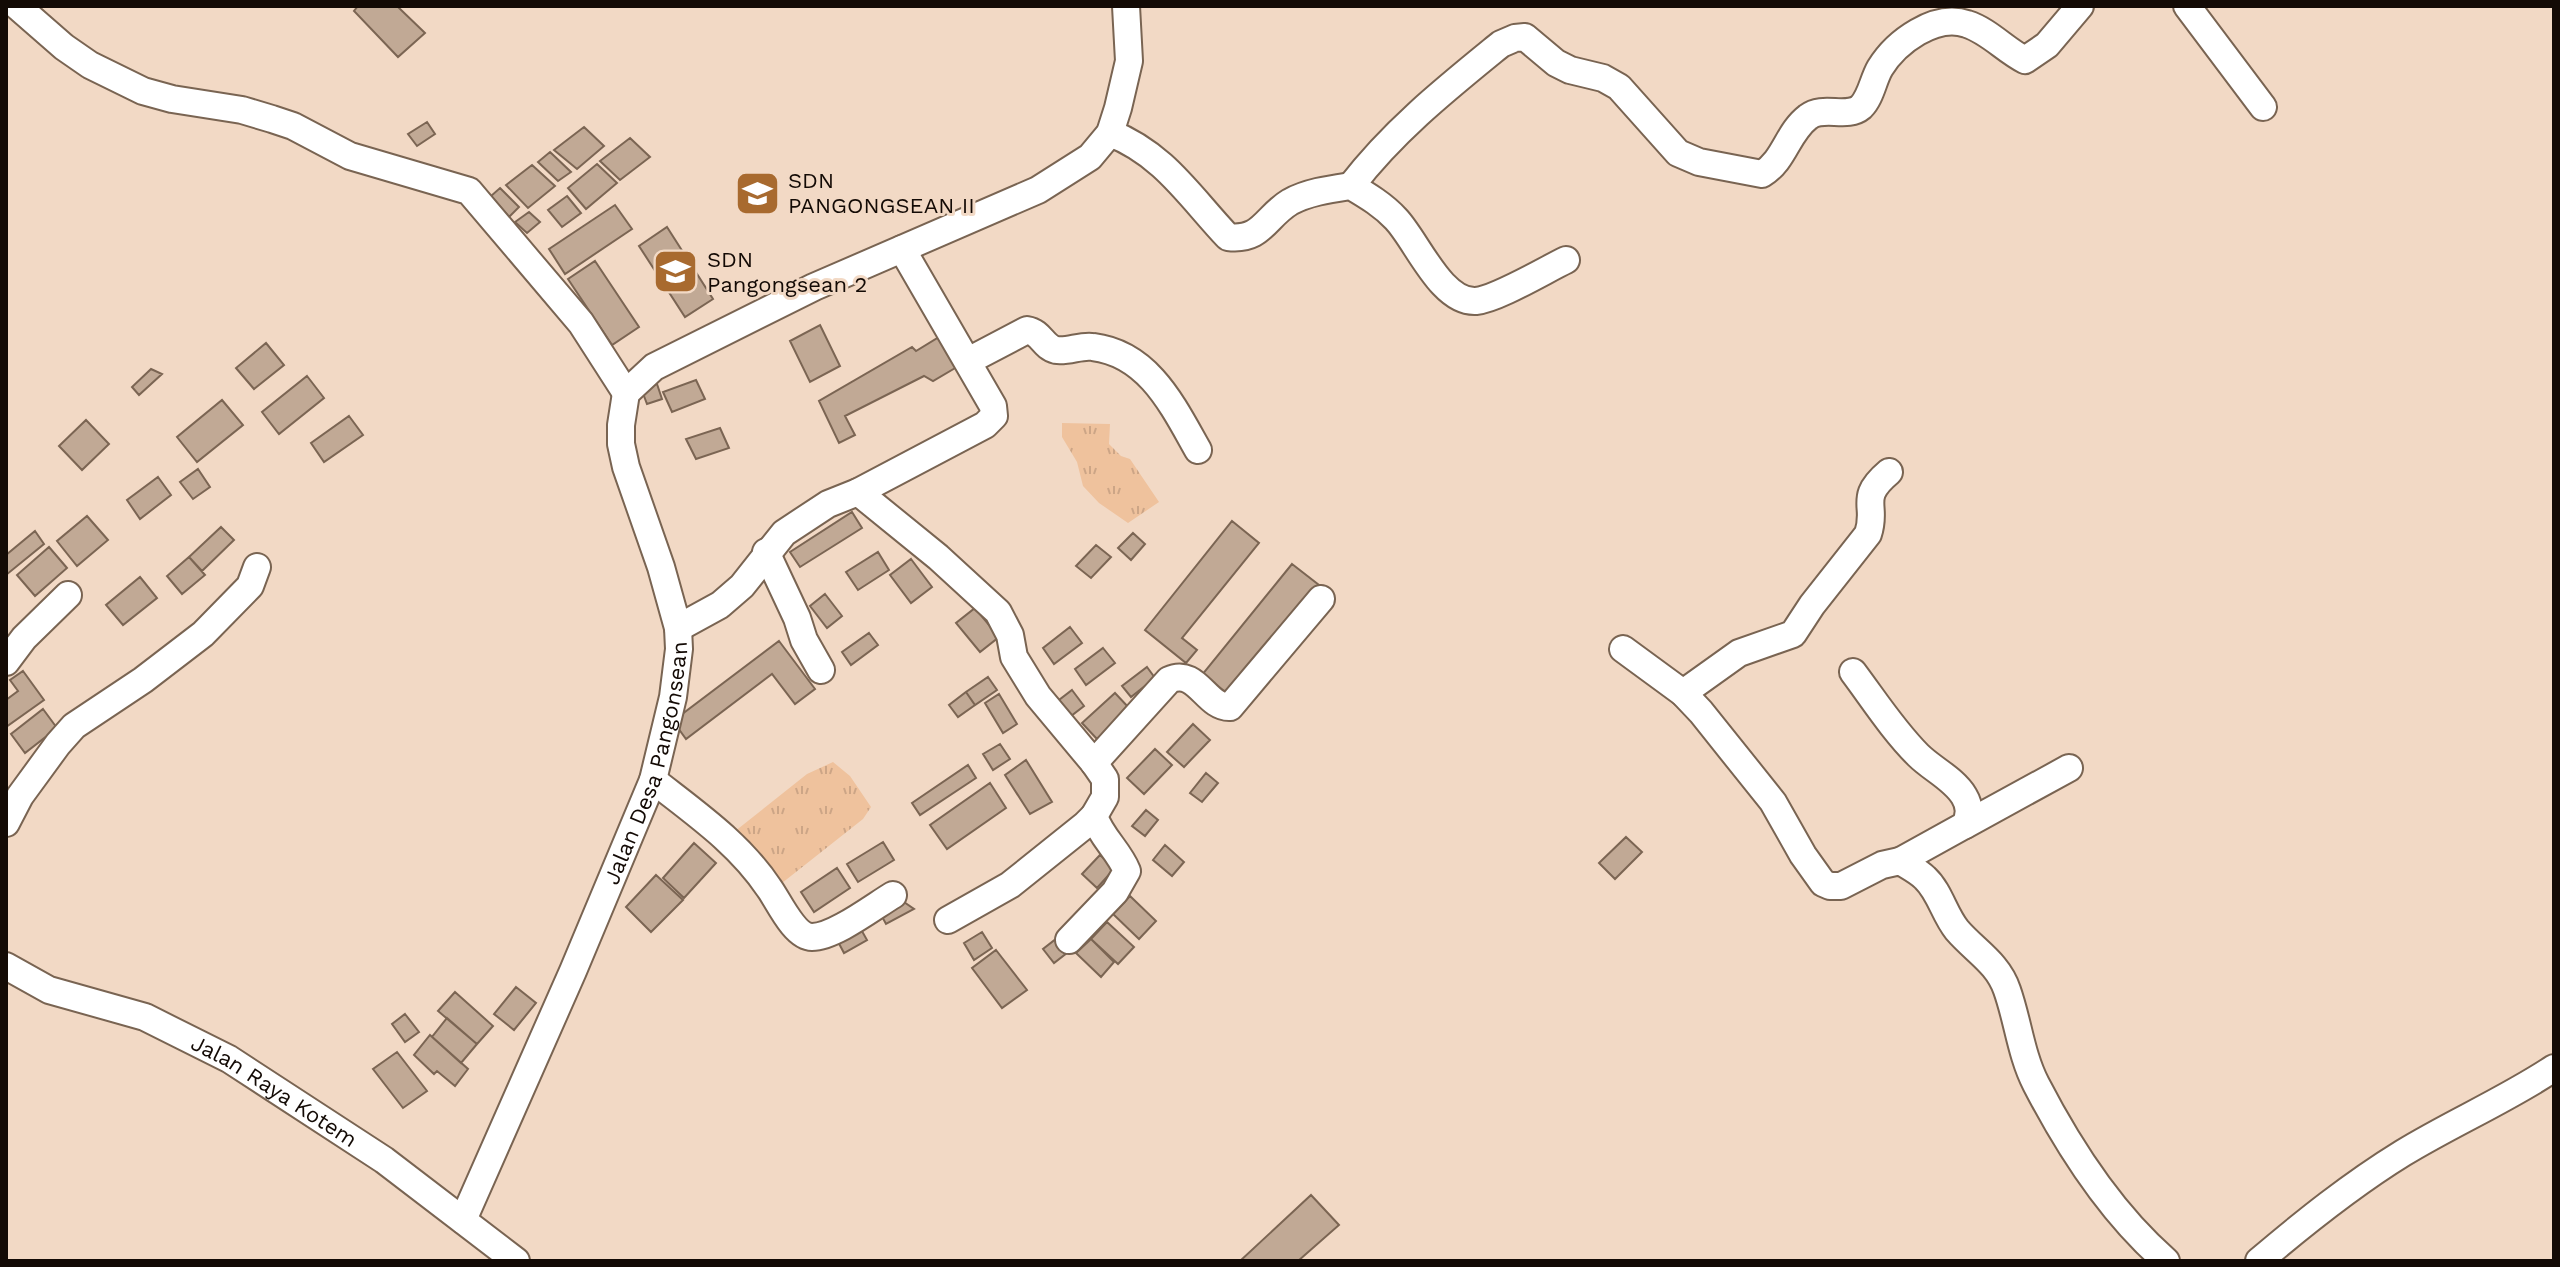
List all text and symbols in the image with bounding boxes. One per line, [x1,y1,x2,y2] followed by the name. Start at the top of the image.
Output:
[788,168,975,218] place label: SDN PANGONGSEAN II
[733,169,781,217] school or university icon: SDN PANGONGSEAN II
[707,247,867,297] place label: SDN Pangongsean 2
[652,248,700,296] school or university icon: SDN Pangongsean 2
[598,641,692,888] street label: Jalan Desa Pangonsean
[187,1030,362,1152] street label: Jalan Raya Kotem

